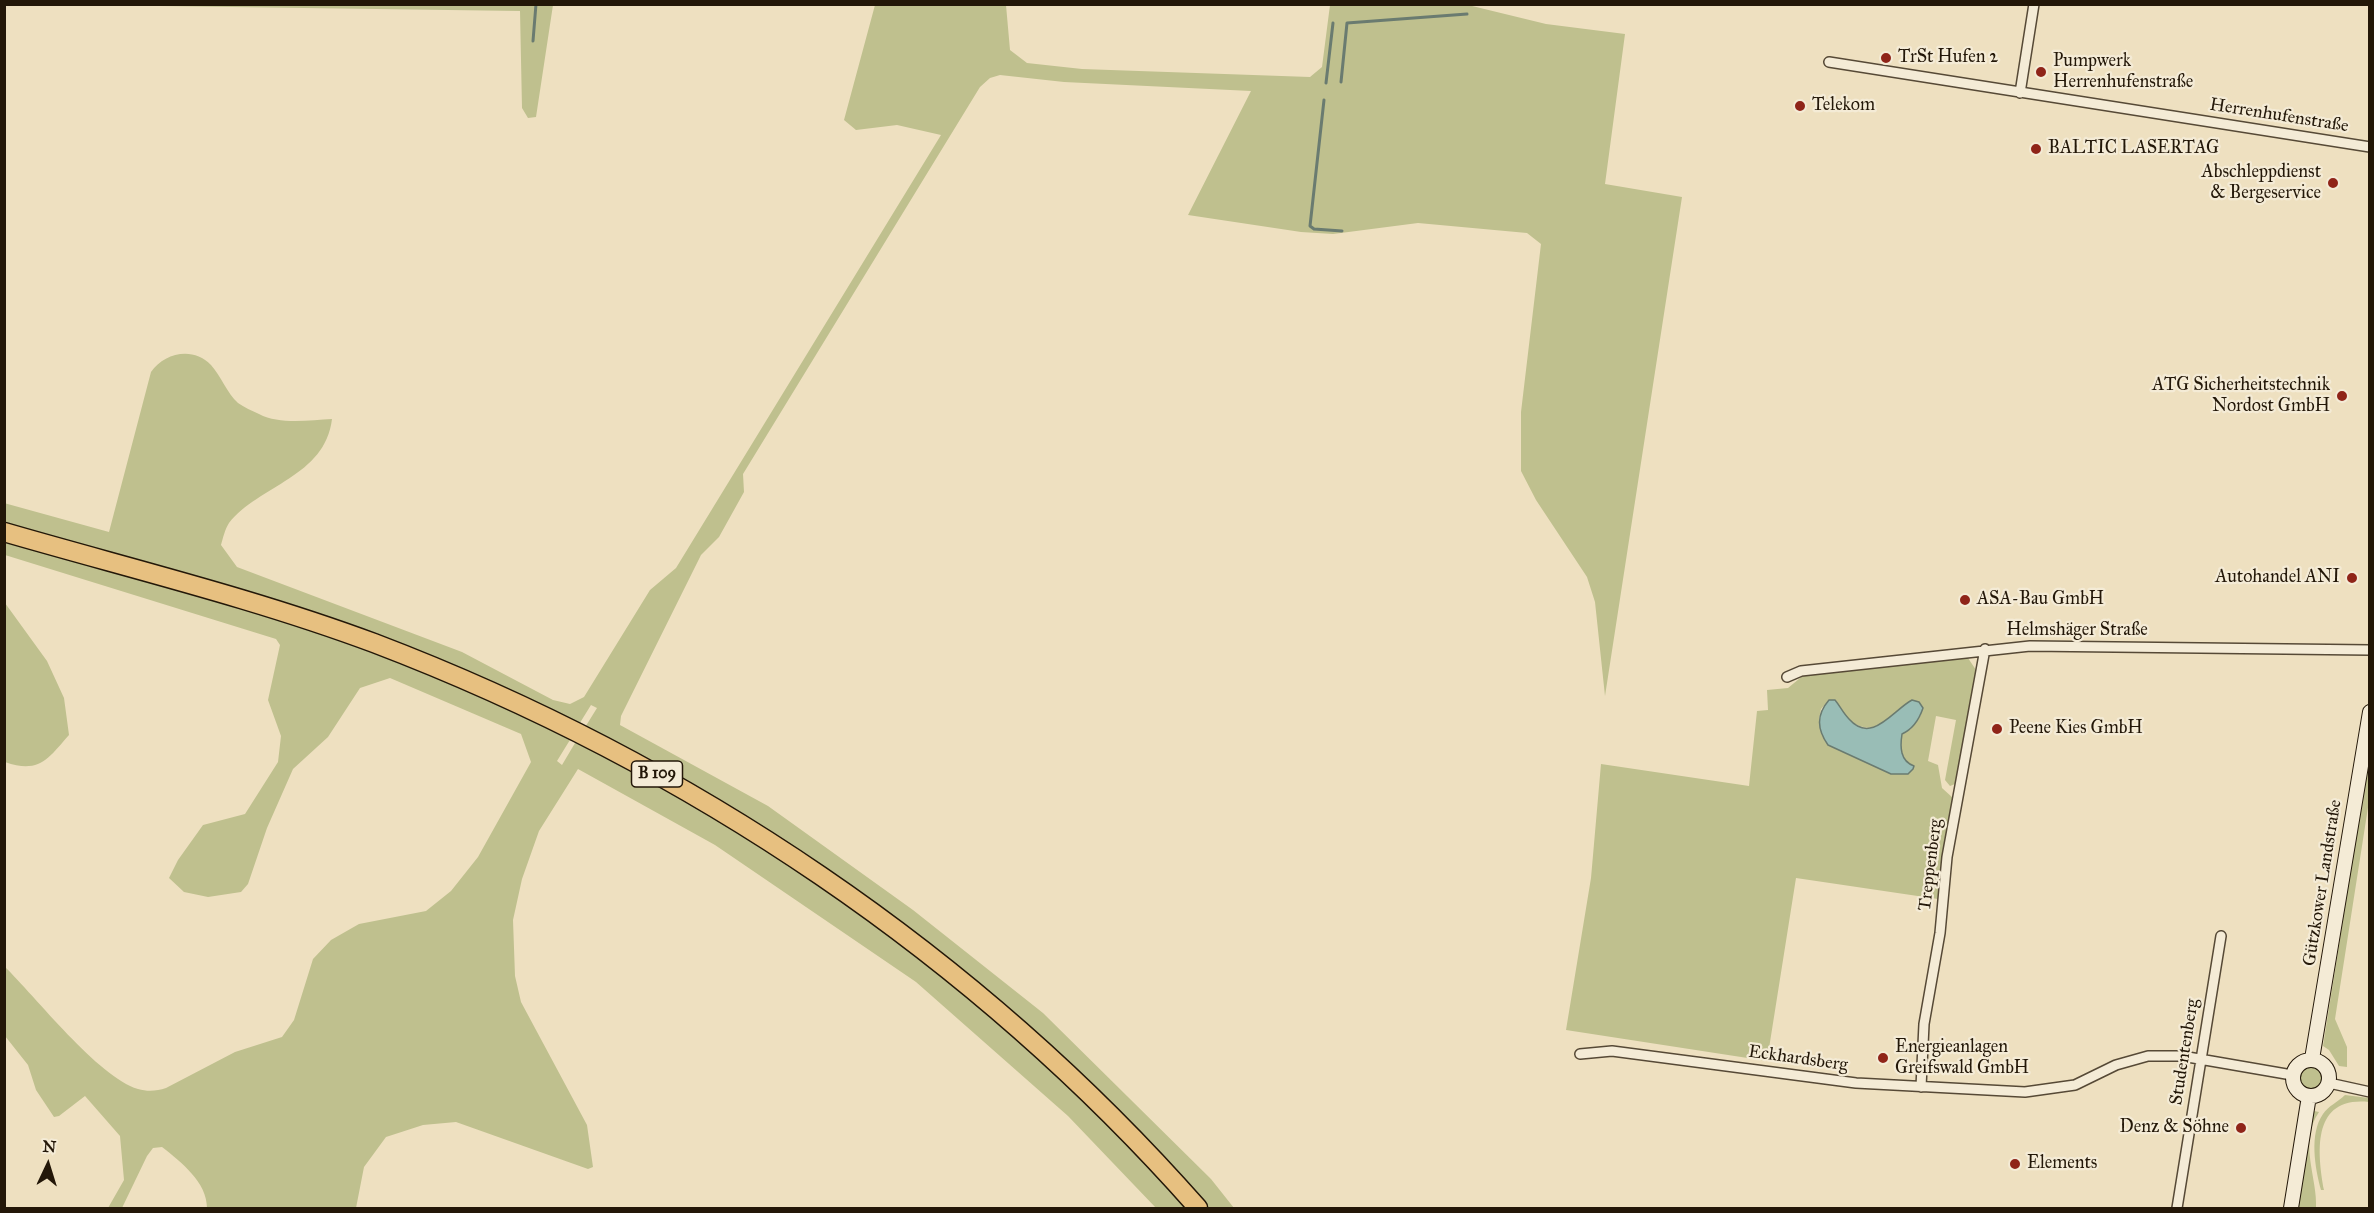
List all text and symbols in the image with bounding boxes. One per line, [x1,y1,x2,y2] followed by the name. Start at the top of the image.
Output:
[1898,47,1998,69] place label: TrSt Hufen 2
[1879,51,1893,65] marker: TrSt Hufen 2
[2053,51,2193,94] place label: Pumpwerk Herrenhufenstraße
[2034,65,2048,79] marker: Pumpwerk Herrenhufenstraße
[2208,94,2350,138] street label: Herrenhufenstraße
[1812,95,1875,117] place label: Telekom
[1793,99,1807,113] marker: Telekom
[2048,138,2219,160] place label: BALTIC LASERTAG
[2029,142,2043,156] marker: BALTIC LASERTAG
[2202,162,2321,204] place label: Abschleppdienst & Bergeservice
[2326,176,2340,190] marker: Abschleppdienst & Bergeservice
[2152,375,2330,418] place label: ATG Sicherheitstechnik Nordost GmbH
[2335,389,2349,403] marker: ATG Sicherheitstechnik Nordost GmbH
[2215,567,2340,589] place label: Autohandel ANI
[2345,571,2359,585] marker: Autohandel ANI
[1977,589,2104,611] place label: ASA-Bau GmbH
[1958,593,1972,607] marker: ASA-Bau GmbH
[2006,620,2148,642] street label: Helmshäger Straße
[2009,718,2143,740] place label: Peene Kies GmbH
[1990,722,2004,736] marker: Peene Kies GmbH
[632,761,682,787] road number: B 109
[2299,798,2347,968] street label: Gützkower Landstraße
[1915,818,1947,912] street label: Treppenberg
[2166,997,2204,1107] street label: Studentenberg
[1895,1037,2029,1080] place label: Energieanlagen Greifswald GmbH
[1747,1041,1849,1077] street label: Eckhardsberg
[1876,1051,1890,1065] marker: Energieanlagen Greifswald GmbH
[2120,1117,2229,1139] place label: Denz & Söhne
[2234,1121,2248,1135] marker: Denz & Söhne
[18,1135,78,1195] north arrow
[42,1137,57,1156] text: N
[2027,1153,2097,1175] place label: Elements
[2008,1157,2022,1171] marker: Elements

